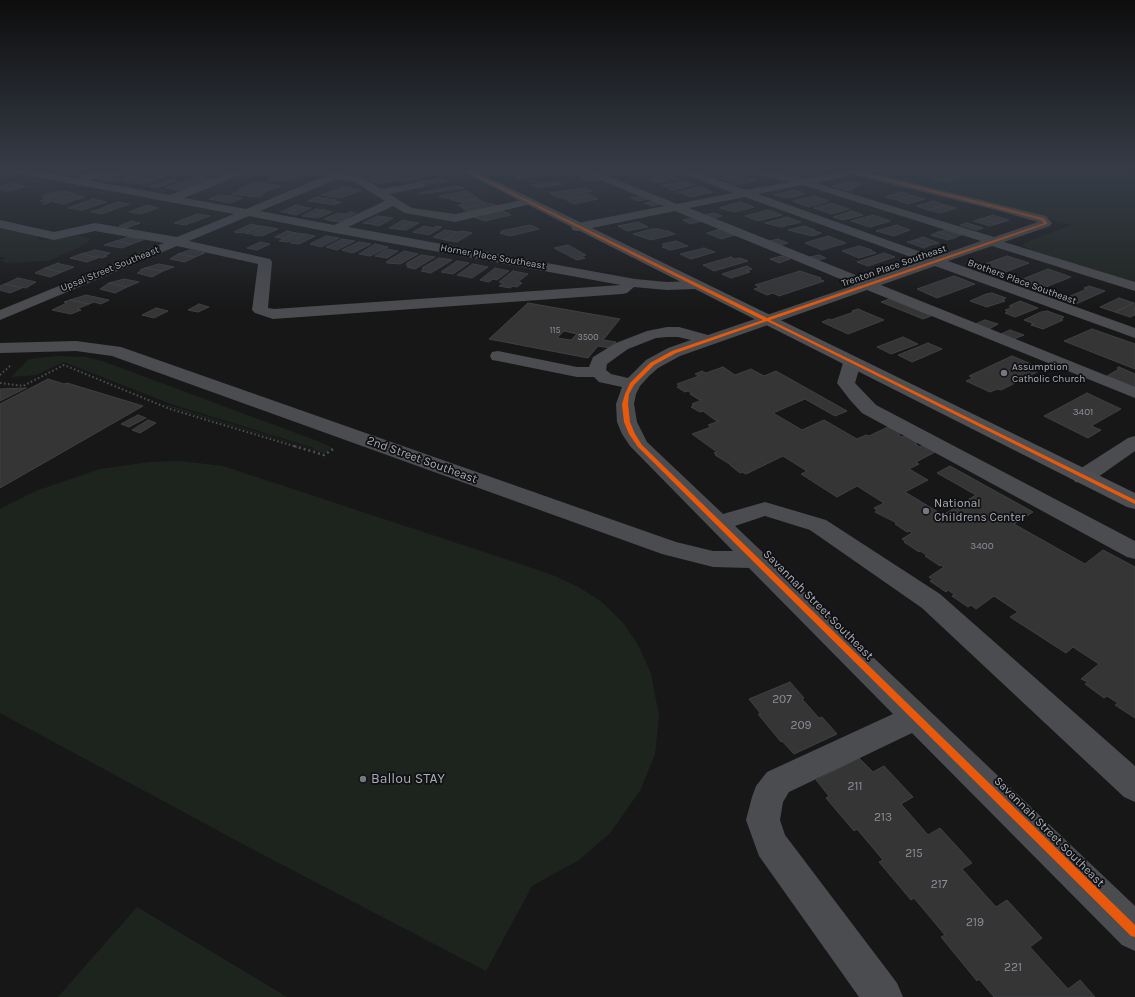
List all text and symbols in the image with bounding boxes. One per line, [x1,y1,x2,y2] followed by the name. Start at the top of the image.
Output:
[440,242,546,272] street label: Horner Place Southeast
[840,242,948,290] street label: Trenton Place Southeast
[59,244,161,294] street label: Upsal Street Southeast
[966,257,1078,307] street label: Brothers Place Southeast
[549,325,561,335] house number: 115
[577,332,599,342] house number: 3500
[1012,361,1085,384] place label: Assumption Catholic Church
[999,368,1009,378] marker: Assumption Catholic Church
[1073,406,1093,418] house number: 3401
[365,433,479,487] street label: 2nd Street Southeast
[934,497,1025,525] place label: National Childrens Center
[921,506,931,516] marker: National Childrens Center
[970,540,994,552] house number: 3400
[760,547,876,663] street label: Savannah Street Southeast
[772,693,792,707] house number: 207
[790,719,812,733] house number: 209
[371,771,445,787] place label: Ballou STAY
[358,774,368,784] marker: Ballou STAY
[991,774,1107,890] street label: Savannah Street Southeast
[848,780,862,794] house number: 211
[874,811,892,825] house number: 213
[905,847,923,861] house number: 215
[931,878,947,892] house number: 217
[966,916,984,930] house number: 219
[1004,961,1022,975] house number: 221

